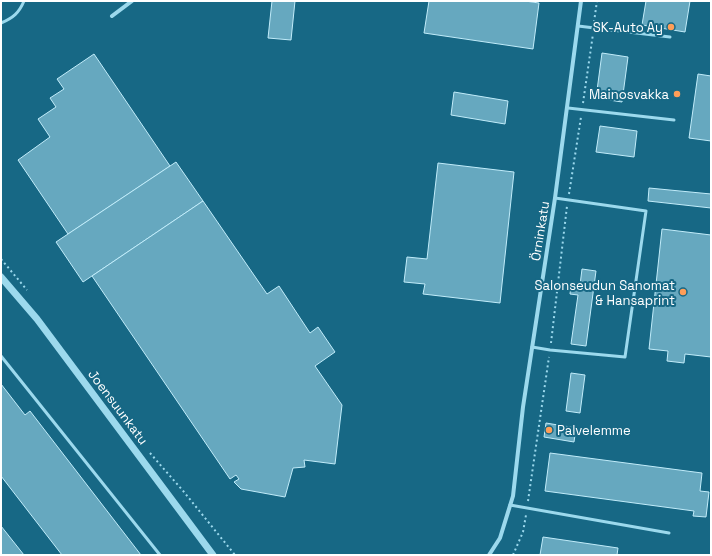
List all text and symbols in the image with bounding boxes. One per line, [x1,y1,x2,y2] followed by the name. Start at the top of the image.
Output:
[593,19,663,36] place label: SK-Auto Ay
[666,22,676,32] marker: SK-Auto Ay
[589,86,670,103] place label: Mainosvakka
[672,89,682,99] marker: Mainosvakka
[527,200,553,262] street label: Örninkatu
[535,277,675,309] place label: Salonseudun Sanomat & Hansaprint
[678,287,688,297] marker: Salonseudun Sanomat & Hansaprint
[84,366,152,448] street label: Joensuunkatu
[557,422,631,439] place label: Palvelemme
[544,425,554,435] marker: Palvelemme

